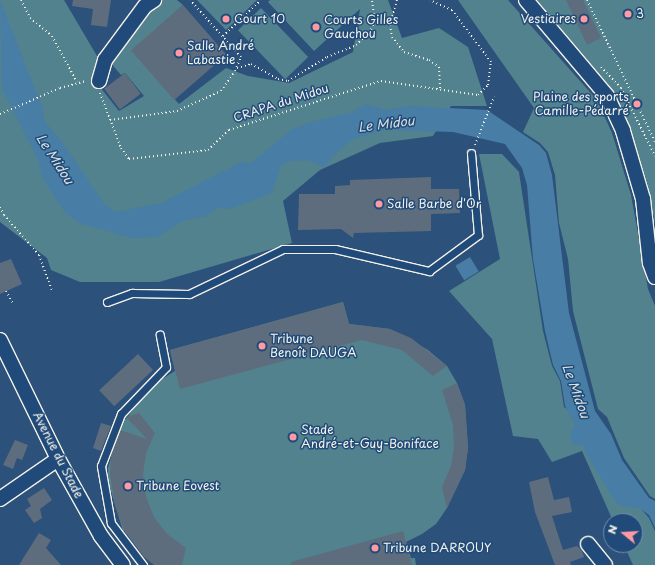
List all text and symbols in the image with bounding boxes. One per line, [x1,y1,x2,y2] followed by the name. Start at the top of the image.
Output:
[636,7,644,21] place label: 3
[623,9,633,19] marker: 3
[234,12,285,26] place label: Court 10
[521,12,576,26] place label: Vestiaires
[324,13,400,41] place label: Courts Gilles Gauchou
[221,14,231,24] marker: Court 10
[579,14,589,24] marker: Vestiaires
[311,22,321,32] marker: Courts Gilles Gauchou
[187,39,255,67] place label: Salle André Labastie
[174,48,184,58] marker: Salle André Labastie
[232,81,330,125] street label: CRAPA du Midou
[532,90,629,118] place label: Plaine des sports Camille-Pédarré
[632,99,642,109] marker: Plaine des sports Camille-Pédarré
[357,113,415,135] water label: Le Midou
[33,131,77,187] water label: Le Midou
[387,197,482,211] place label: Salle Barbe d'Or
[374,199,384,209] marker: Salle Barbe d'Or
[270,332,357,360] place label: Tribune Benoît DAUGA
[257,341,267,351] marker: Tribune Benoît DAUGA
[559,362,593,420] water label: Le Midou
[30,409,86,501] street label: Avenue du Stade
[301,423,439,451] place label: Stade André-et-Guy-Boniface
[288,432,298,442] marker: Stade André-et-Guy-Boniface
[136,479,219,493] place label: Tribune Eovest
[123,481,133,491] marker: Tribune Eovest
[603,513,643,553] north arrow
[603,523,621,536] text: N
[383,541,491,555] place label: Tribune DARROUY
[370,543,380,553] marker: Tribune DARROUY

